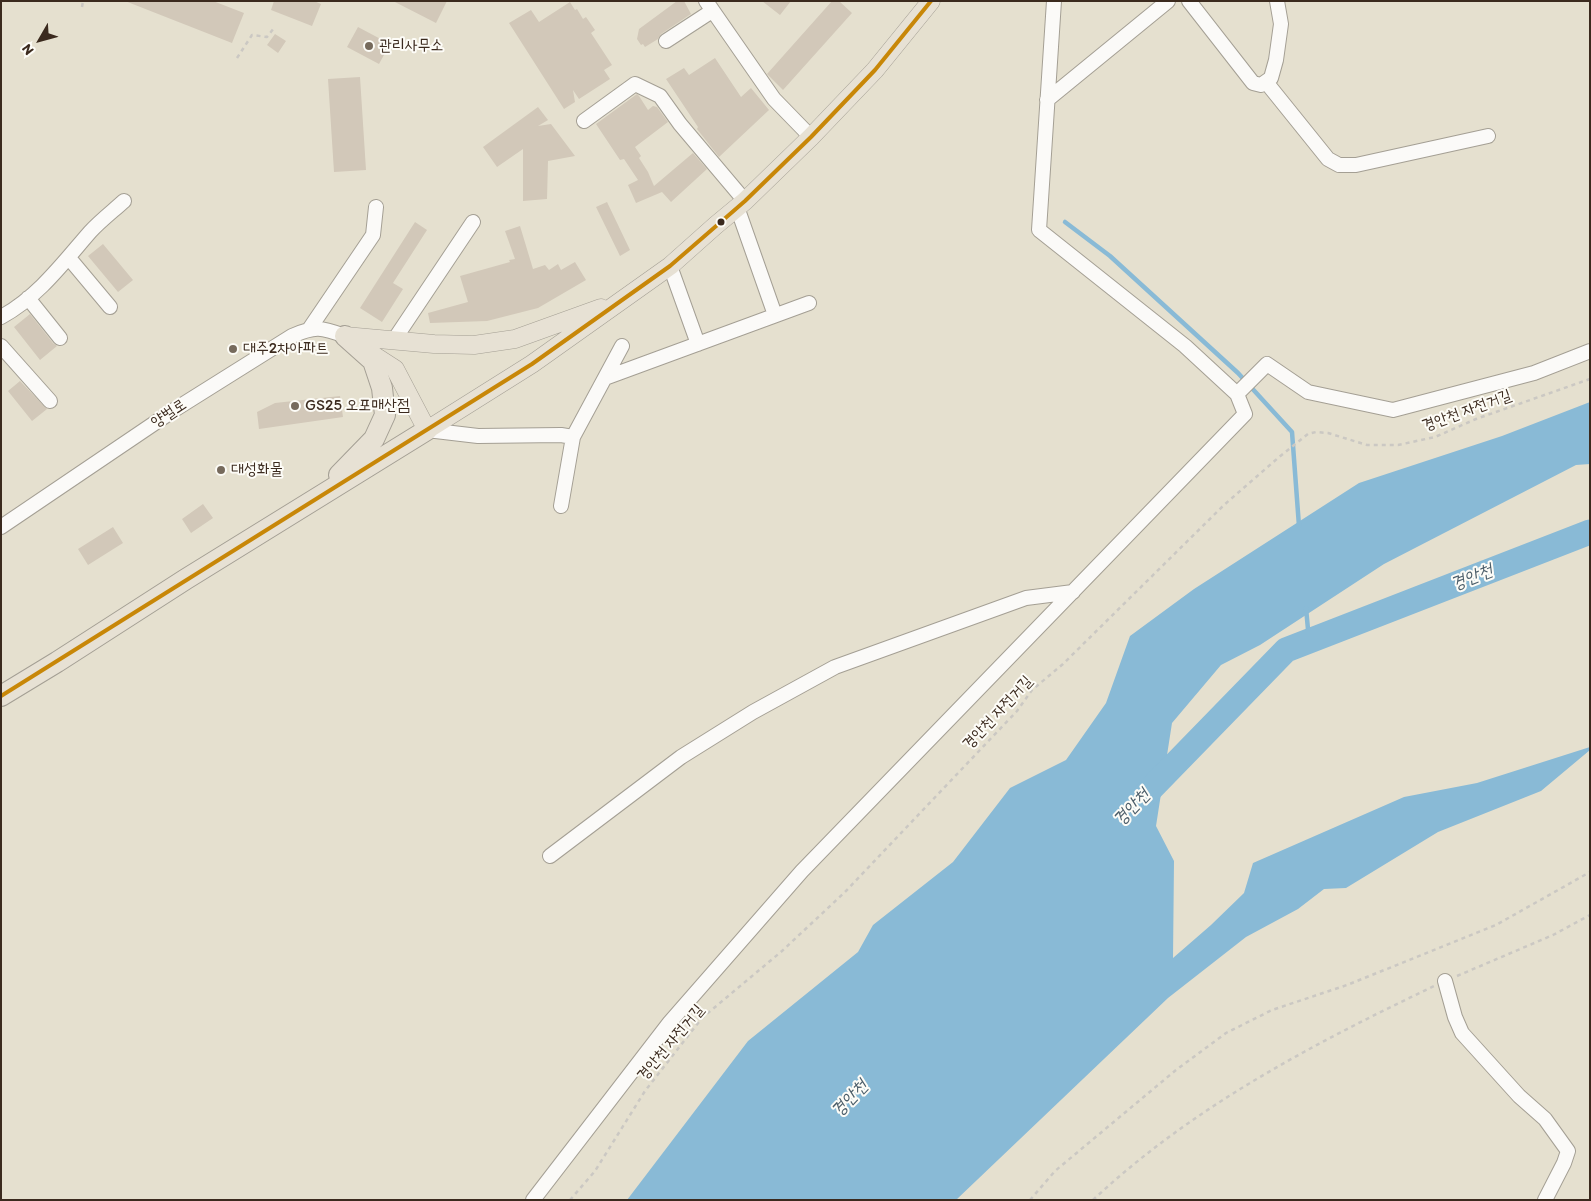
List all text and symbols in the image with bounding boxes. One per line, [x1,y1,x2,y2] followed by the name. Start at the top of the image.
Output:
[15,15,65,65] north arrow
[379,36,443,56] place label: 관리사무소
[363,40,375,52] marker: 관리사무소
[18,41,37,59] text: N
[716,217,726,227] unlabelled marker
[243,339,329,359] place label: 대주2차아파트
[227,343,239,355] marker: 대주2차아파트
[1420,386,1514,436] street label: 경안천 자전거길
[148,395,190,433] street label: 양벌로
[305,396,410,416] place label: GS25 오포매산점
[289,400,301,412] marker: GS25 오포매산점
[231,460,282,480] place label: 대성화물
[215,464,227,476] marker: 대성화물
[1448,560,1496,596] water label: 경안천
[959,672,1037,754] street label: 경안천 자전거길
[1109,785,1155,831] water label: 경안천
[634,1001,708,1085] street label: 경안천 자전거길
[827,1076,873,1122] water label: 경안천

